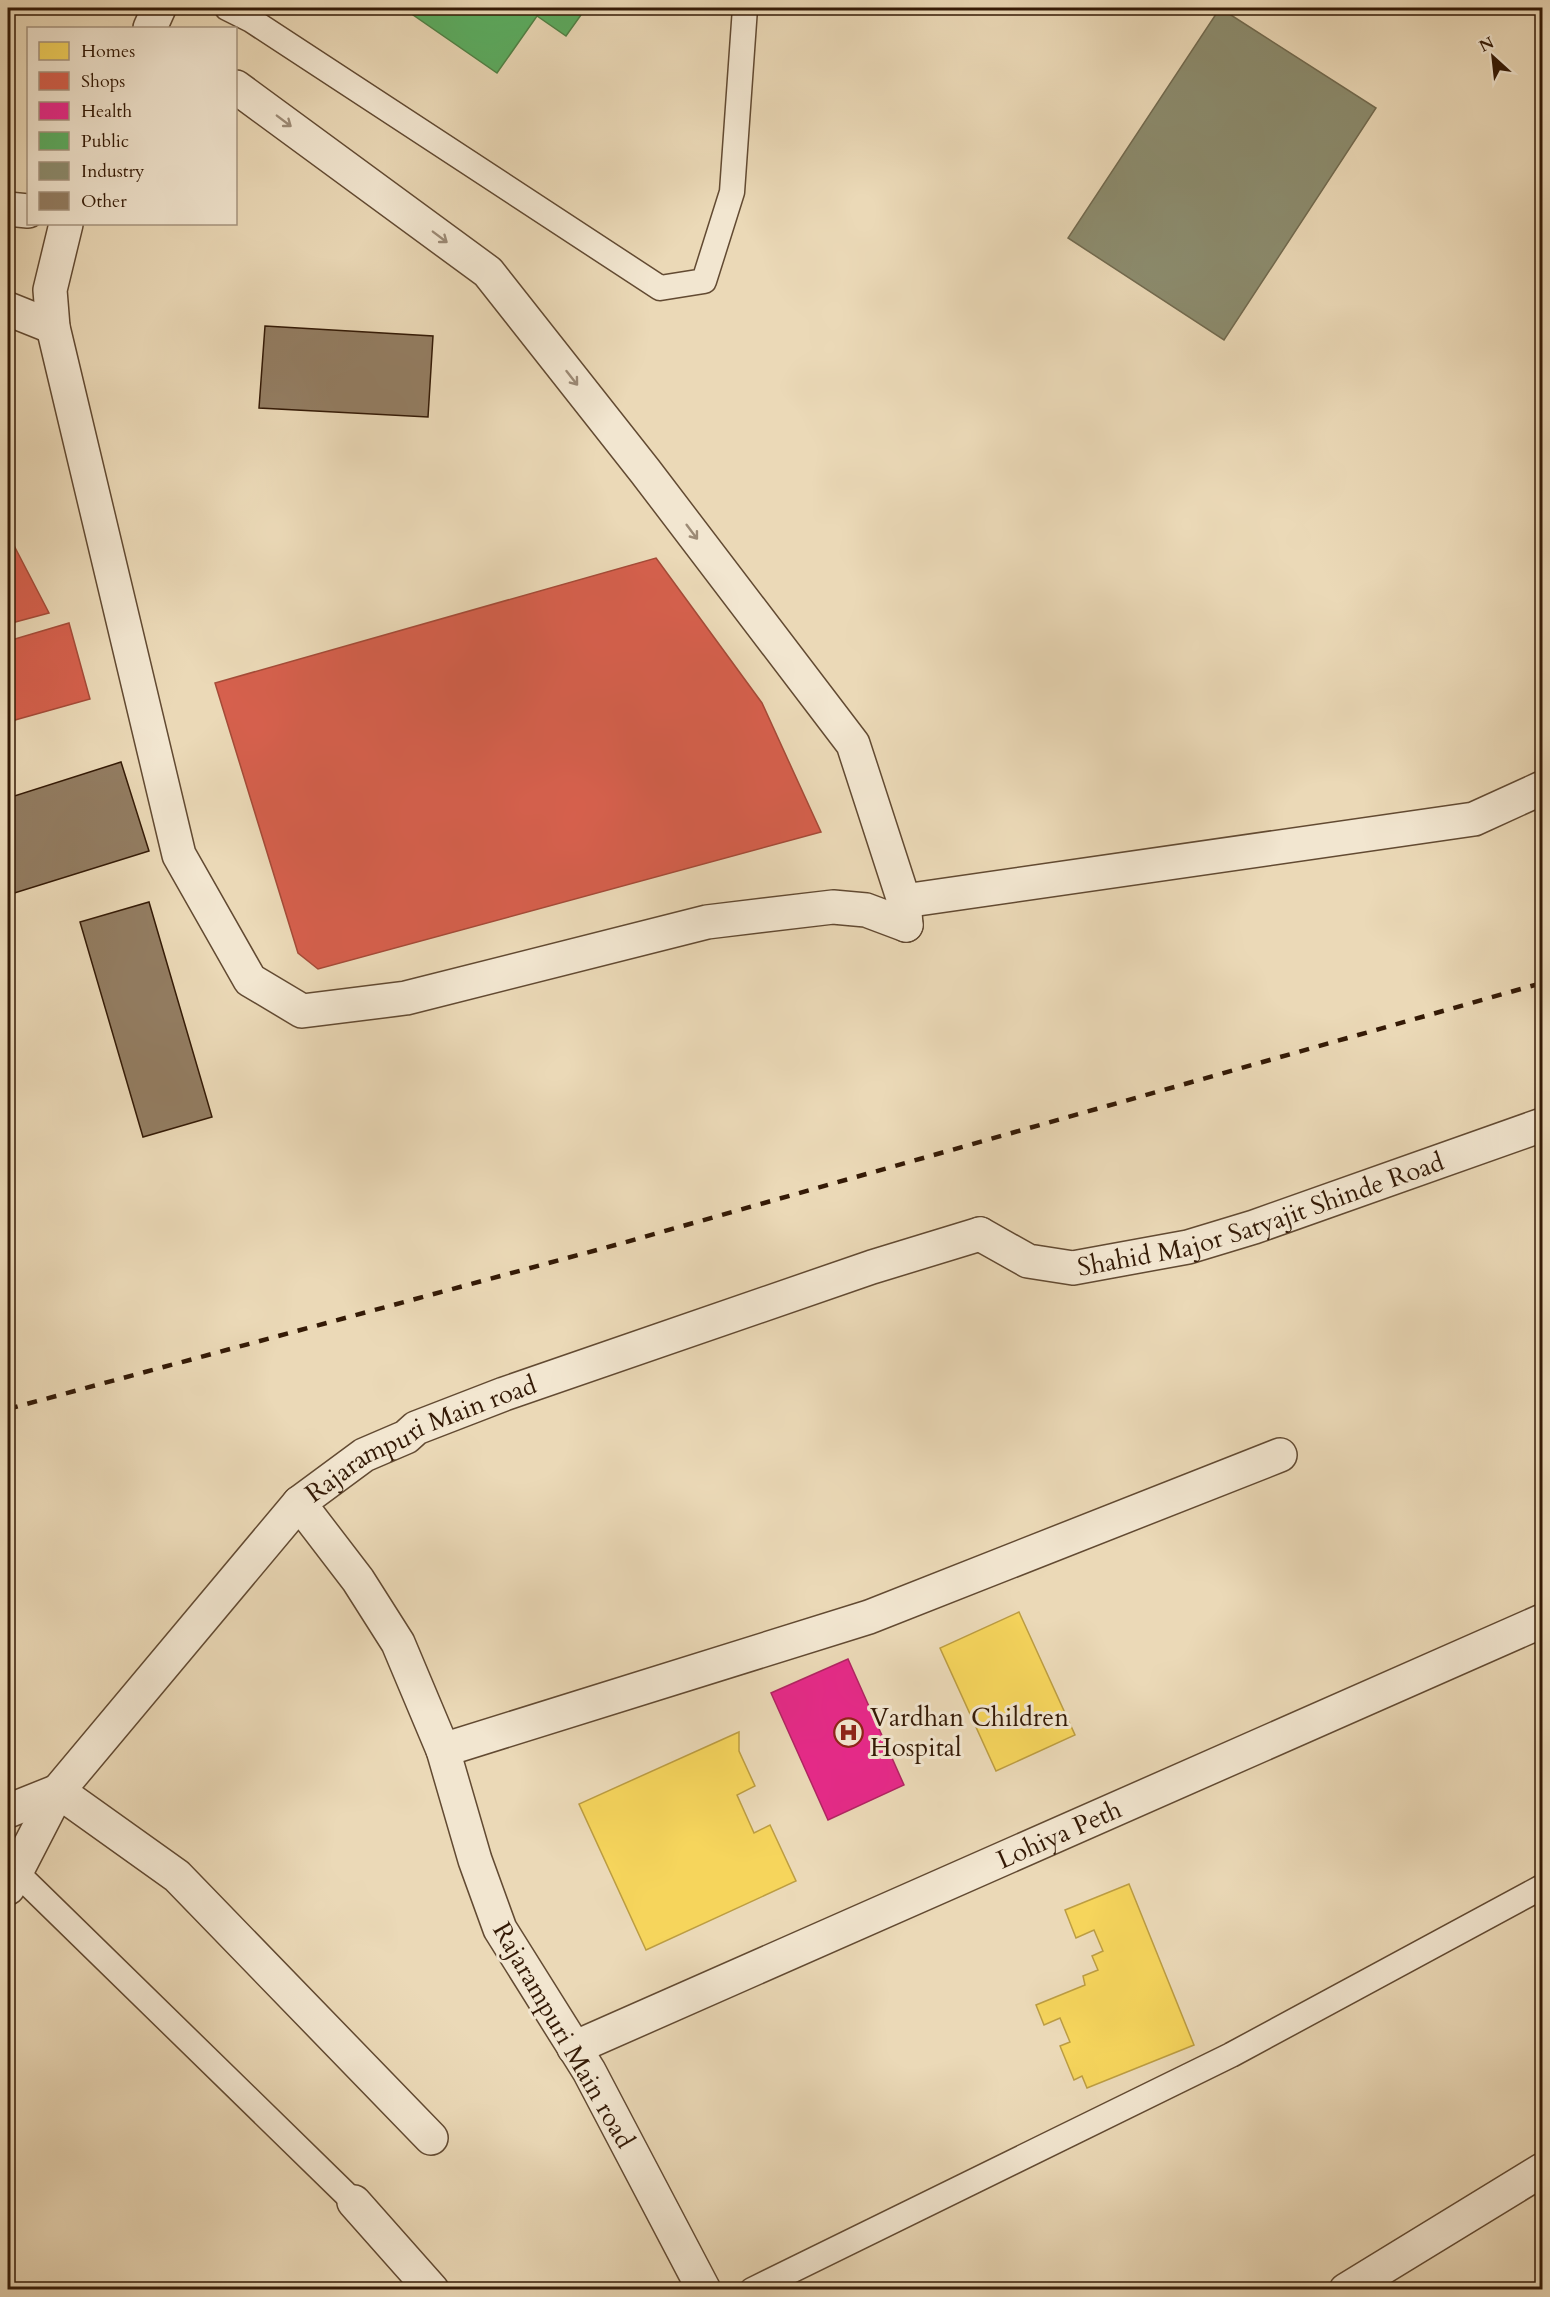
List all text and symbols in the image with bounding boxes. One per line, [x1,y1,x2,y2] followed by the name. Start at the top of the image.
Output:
[27,27,237,225] legend
[1463,27,1523,87] north arrow
[1475,32,1498,57] text: N
[81,39,135,64] text: Homes
[81,69,125,94] text: Shops
[81,99,132,124] text: Health
[275,114,291,127] one-way arrow
[81,129,129,154] text: Public
[81,159,145,184] text: Industry
[81,189,127,214] text: Other
[432,231,448,243] one-way arrow
[566,370,579,386] one-way arrow
[685,524,698,540] one-way arrow
[1075,1144,1449,1285] street label: Shahid Major Satyajit Shinde Road
[298,1367,541,1511] street label: Rajarampuri Main road
[870,1700,1069,1765] place label: Vardhan Children Hospital
[833,1716,865,1748] hospital icon: Vardhan Children Hospital
[991,1792,1127,1877] street label: Lohiya Peth
[484,1916,643,2155] street label: Rajarampuri Main road

